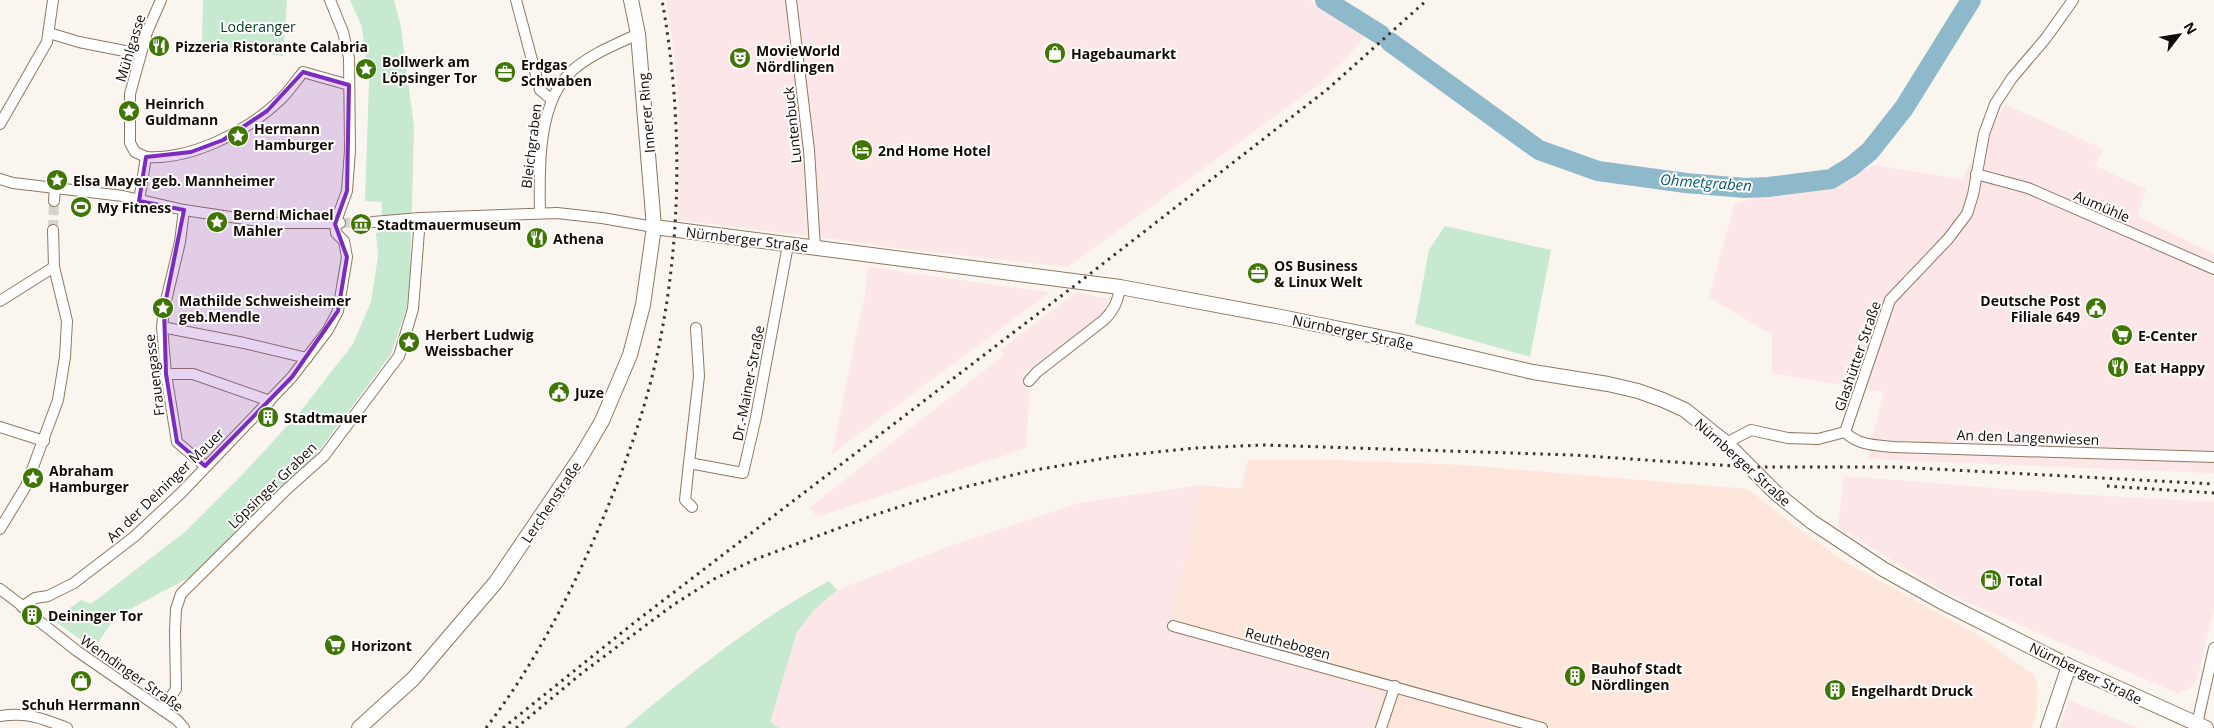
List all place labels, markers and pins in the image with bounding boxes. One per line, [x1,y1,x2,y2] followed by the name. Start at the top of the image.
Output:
[147,34,171,58] restaurant icon: Pizzeria Ristorante Calabria
[175,37,368,56] place label: Pizzeria Ristorante Calabria
[756,41,840,76] place label: MovieWorld Nördlingen
[1043,41,1067,65] shop icon: Hagebaumarkt
[1071,44,1176,63] place label: Hagebaumarkt
[728,46,752,70] theatre icon: MovieWorld Nördlingen
[382,52,478,87] place label: Bollwerk am Löpsinger Tor
[521,55,592,90] place label: Erdgas Schwaben
[354,57,378,81] place icon: Bollwerk am Löpsinger Tor
[493,60,517,84] office icon: Erdgas Schwaben
[145,94,218,129] place label: Heinrich Guldmann
[117,99,141,123] place icon: Heinrich Guldmann
[254,119,335,154] place label: Hermann Hamburger
[226,124,250,148] place icon: Hermann Hamburger
[850,138,874,162] hotel icon: 2nd Home Hotel
[878,141,991,160] place label: 2nd Home Hotel
[45,168,69,192] place icon: Elsa Mayer geb. Mannheimer
[73,171,276,190] place label: Elsa Mayer geb. Mannheimer
[69,195,93,219] sports icon: My Fitness
[97,198,171,217] place label: My Fitness
[233,205,334,240] place label: Bernd Michael Mahler
[205,210,229,234] place icon: Bernd Michael Mahler
[349,212,373,236] museum icon: Stadtmauermuseum
[377,215,521,234] place label: Stadtmauermuseum
[525,226,549,250] restaurant icon: Athena
[553,229,604,248] place label: Athena
[1274,256,1363,291] place label: OS Business & Linux Welt
[1246,261,1270,285] office icon: OS Business & Linux Welt
[179,291,352,326] place label: Mathilde Schweisheimer geb.Mendle
[1980,291,2080,326] place label: Deutsche Post Filiale 649
[151,296,175,320] place icon: Mathilde Schweisheimer geb.Mendle
[2084,296,2108,320] public building icon: Deutsche Post Filiale 649
[2110,323,2134,347] supermarket icon: E-Center
[425,325,534,360] place label: Herbert Ludwig Weissbacher
[2138,326,2198,345] place label: E-Center
[397,330,421,354] place icon: Herbert Ludwig Weissbacher
[2106,355,2130,379] restaurant icon: Eat Happy
[2134,358,2205,377] place label: Eat Happy
[547,380,571,404] public building icon: Juze
[573,383,604,402] place label: Juze
[256,405,280,429] building icon: Stadtmauer
[284,408,368,427] place label: Stadtmauer
[49,461,130,496] place label: Abraham Hamburger
[21,466,45,490] place icon: Abraham Hamburger
[1979,568,2003,592] fuel station icon: Total
[2007,571,2043,590] place label: Total
[20,603,44,627] building icon: Deininger Tor
[48,606,144,625] place label: Deininger Tor
[323,633,347,657] supermarket icon: Horizont
[351,636,412,655] place label: Horizont
[1591,659,1682,694] place label: Bauhof Stadt Nördlingen
[1563,664,1587,688] building icon: Bauhof Stadt Nördlingen
[69,669,93,693] shop icon: Schuh Herrmann
[1823,678,1847,702] building icon: Engelhardt Druck
[1851,681,1973,700] place label: Engelhardt Druck
[22,695,140,714] place label: Schuh Herrmann

